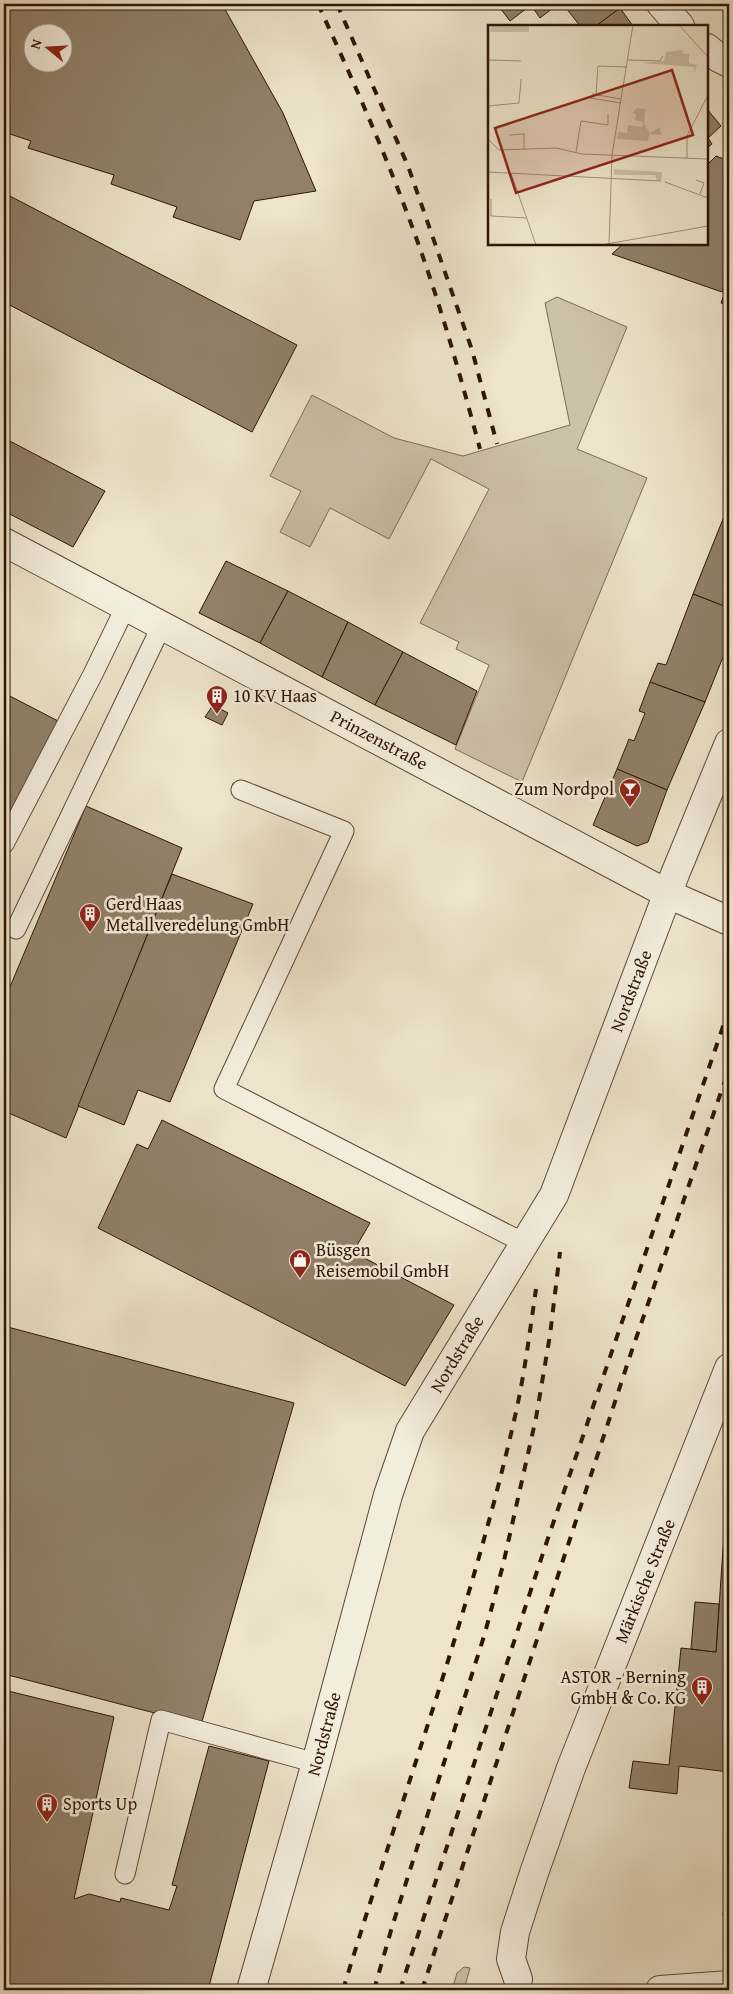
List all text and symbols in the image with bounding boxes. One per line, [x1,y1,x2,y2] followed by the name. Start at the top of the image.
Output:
[22,22,72,72] north arrow
[488,25,708,245] inset map
[25,36,47,52] text: N
[233,682,317,709] place label: 10 KV Haas
[205,684,229,715] building icon: 10 KV Haas
[326,703,433,777] street label: Prinzenstraße
[514,775,614,802] place label: Zum Nordpol
[618,777,642,808] bar icon: Zum Nordpol
[106,890,289,938] place label: Gerd Haas Metallveredelung GmbH
[78,902,102,933] building icon: Gerd Haas Metallveredelung GmbH
[603,946,659,1036] street label: Nordstraße
[316,1236,449,1284] place label: Büsgen Reisemobil GmbH
[288,1248,312,1279] shop icon: Büsgen Reisemobil GmbH
[423,1310,490,1398] street label: Nordstraße
[607,1514,682,1647] street label: Märkische Straße
[561,1663,686,1711] place label: ASTOR - Berning GmbH & Co. KG
[690,1675,714,1706] building icon: ASTOR - Berning GmbH & Co. KG
[299,1689,348,1779] street label: Nordstraße
[63,1790,137,1817] place label: Sports Up
[35,1792,59,1823] building icon: Sports Up

